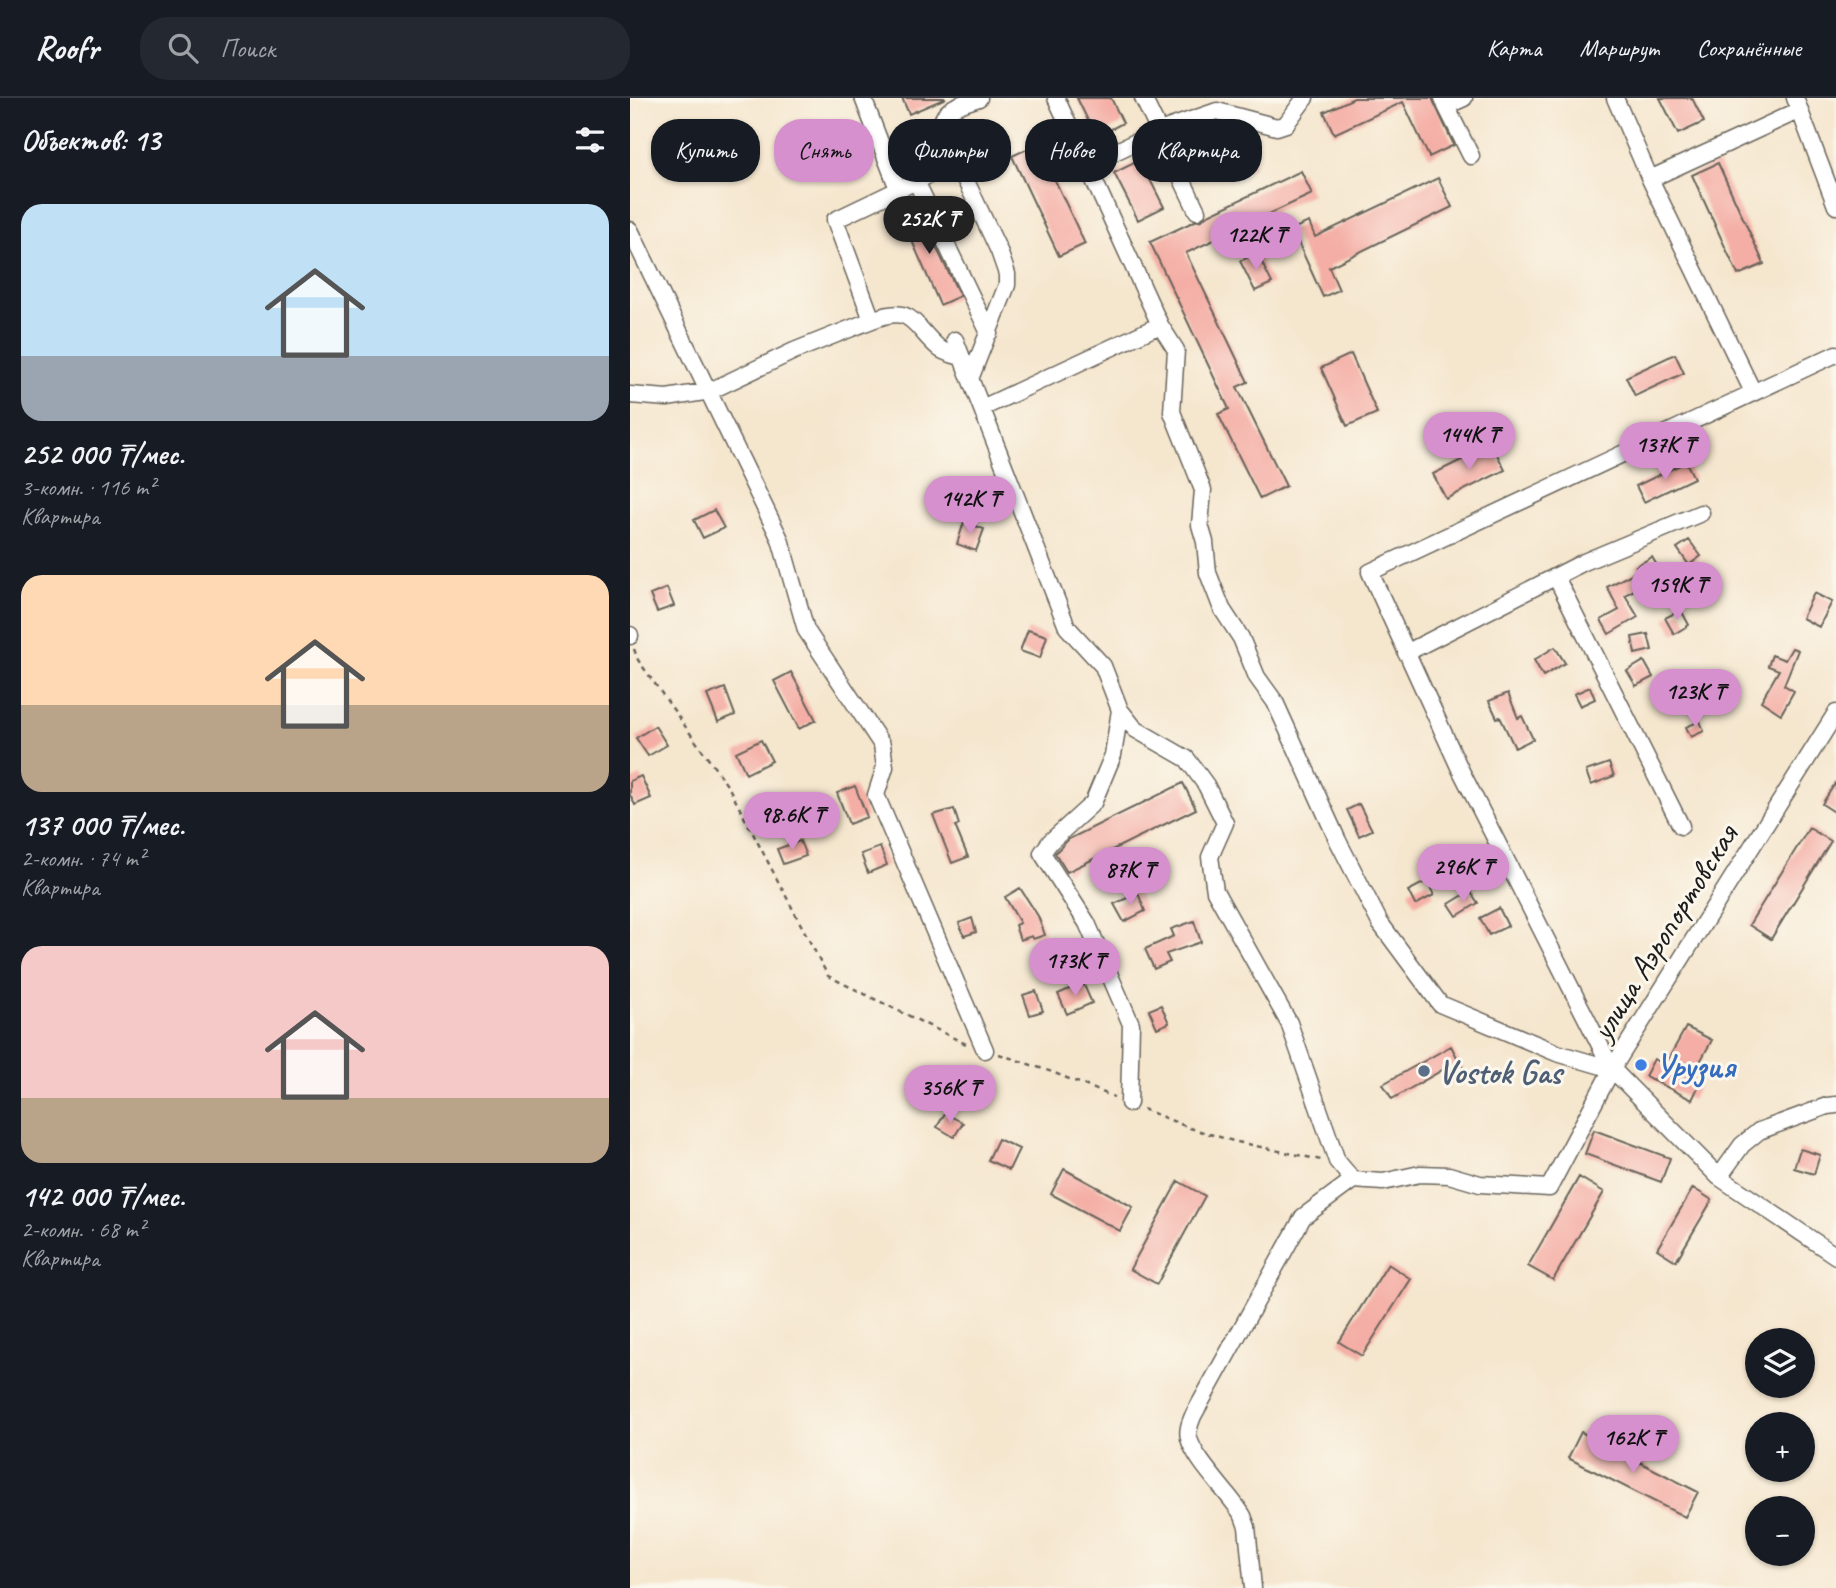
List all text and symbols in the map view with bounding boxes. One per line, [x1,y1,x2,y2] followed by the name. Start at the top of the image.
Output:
[140,17,630,80] search box
[35,27,98,69] text: Roofr
[164,29,202,67] icon: search
[220,32,275,65] text: Поиск
[1487,33,1542,63] text: Карта
[1580,33,1659,63] text: Маршрут
[1697,33,1801,63] text: Сохранённые
[651,119,760,182] chip: Купить
[774,119,874,182] chip: Снять
[888,119,1011,182] chip: Фильтры
[1025,119,1118,182] chip: Новое
[1132,119,1262,182] chip: Квартира
[21,121,160,159] text: Объектов: 13
[571,121,609,159] icon: filters
[872,197,986,256] pin: 252K ₸
[899,204,959,233] text: 252K ₸
[1199,212,1313,272] pin: 122K ₸
[1226,220,1286,249] text: 122K ₸
[252,250,378,376] icon: home
[1412,412,1526,472] pin: 144K ₸
[1439,420,1499,449] text: 144K ₸
[1608,422,1722,482] pin: 137K ₸
[1635,430,1695,459] text: 137K ₸
[21,435,184,473] text: 252 000 ₸/мес.
[21,473,155,502] text: 3-комн. · 116 m²
[913,476,1027,536] pin: 142K ₸
[940,484,1000,513] text: 142K ₸
[21,502,99,531] text: Квартира
[1620,562,1734,622] pin: 159K ₸
[1648,570,1706,599] text: 159K ₸
[252,621,378,747] icon: home
[1638,670,1752,729] pin: 123K ₸
[1665,677,1725,706] text: 123K ₸
[727,792,857,852] pin: 98.6K ₸
[760,800,824,829] text: 98.6K ₸
[21,806,185,844] text: 137 000 ₸/мес.
[1580,815,1748,1050] street label: улица Аэропортовская
[21,844,145,873] text: 2-комн. · 74 m²
[1406,844,1520,904] pin: 296K ₸
[1081,848,1179,907] pin: 87K ₸
[1433,852,1493,881] text: 296K ₸
[1105,855,1155,884] text: 87K ₸
[21,873,99,902] text: Квартира
[1018,939,1132,998] pin: 173K ₸
[1045,946,1105,975] text: 173K ₸
[252,992,378,1118] icon: home
[1655,1045,1737,1088] place label: Урузия
[1438,1051,1565,1093] place label: Vostok Gas
[1633,1057,1649,1073] marker: Урузия
[1416,1063,1432,1079] marker: Vostok Gas
[893,1066,1007,1125] pin: 356K ₸
[920,1073,980,1102] text: 356K ₸
[21,1177,185,1215] text: 142 000 ₸/мес.
[21,1215,145,1244] text: 2-комн. · 68 m²
[21,1244,99,1273] text: Квартира
[1745,1328,1815,1566] map controls
[1745,1328,1815,1398] button: layers
[1745,1412,1815,1482] button: +
[1576,1416,1690,1475] pin: 162K ₸
[1603,1423,1663,1452] text: 162K ₸
[1745,1496,1815,1566] button: −

